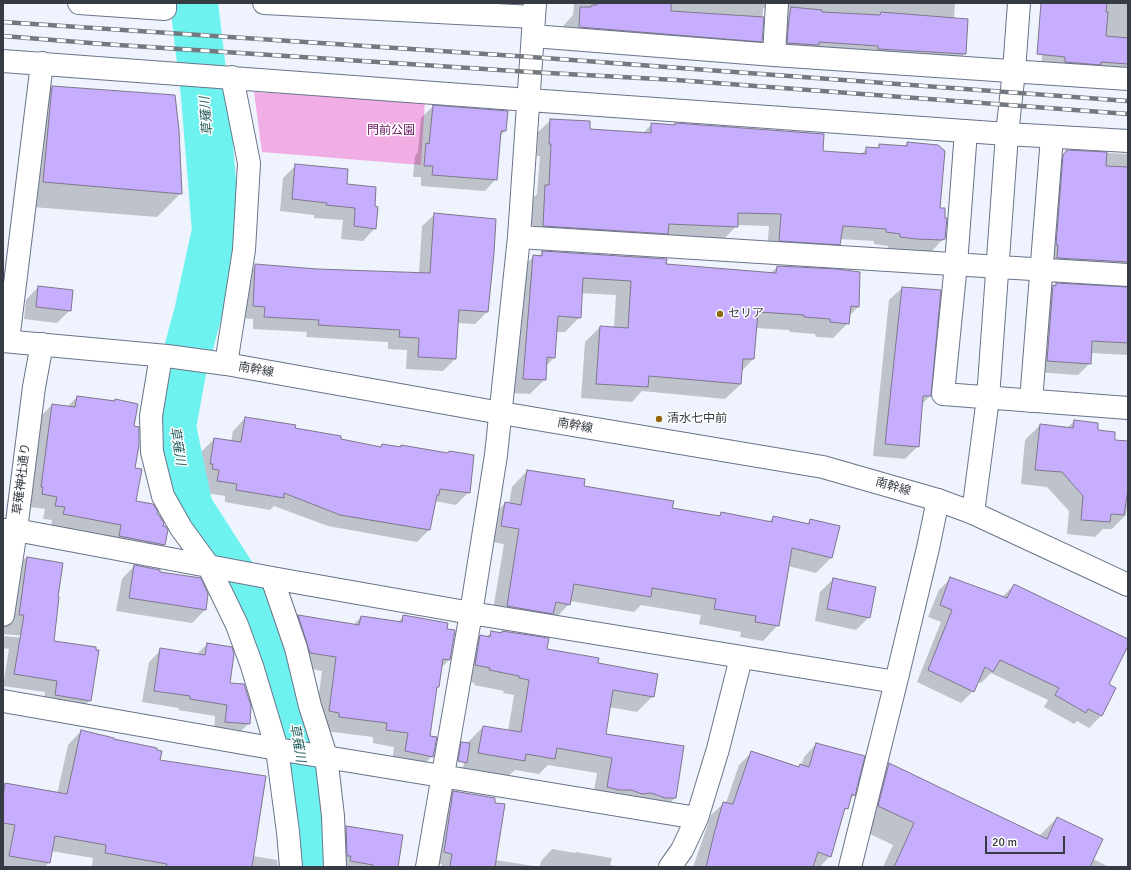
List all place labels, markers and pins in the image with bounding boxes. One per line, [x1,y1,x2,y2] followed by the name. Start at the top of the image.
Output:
[728,307,764,321] place label: セリア
[715,309,725,319] marker: セリア
[667,412,727,426] place label: 清水七中前
[654,414,664,424] marker: 清水七中前

